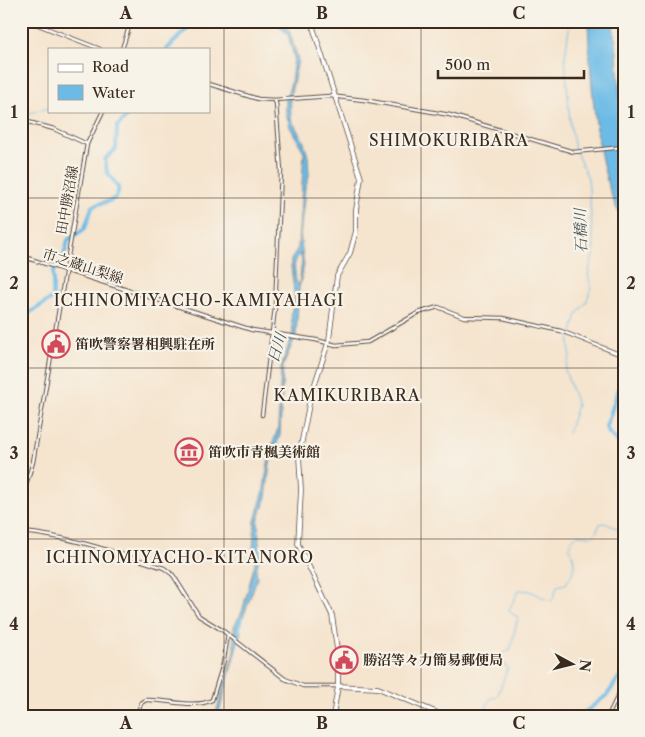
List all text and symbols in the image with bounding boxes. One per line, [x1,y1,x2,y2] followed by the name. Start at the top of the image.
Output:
[119,3,133,23] text: A
[316,3,328,23] text: B
[513,3,525,23] text: C
[48,48,210,112] legend
[438,48,584,80] scale bar
[445,55,490,74] text: 500 m
[92,57,129,76] text: Road
[91,83,136,102] text: Water
[10,102,18,122] text: 1
[627,102,635,122] text: 1
[369,130,529,150] district label: SHIMOKURIBARA
[52,164,82,236] street label: 田中勝沼線
[570,206,591,254] water label: 石橋川
[40,244,126,288] street label: 市之蔵山梨線
[9,273,19,293] text: 2
[626,273,636,293] text: 2
[54,290,344,310] district label: ICHINOMIYACHO-KAMIYAHAGI
[41,329,71,359] public building icon: 笛吹警察署相興駐在所
[263,329,291,365] water label: 日川
[75,335,215,353] place label: 笛吹警察署相興駐在所
[273,385,421,405] district label: KAMIKURIBARA
[174,437,204,467] museum icon: 笛吹市青楓美術館
[9,443,19,463] text: 3
[208,443,320,461] place label: 笛吹市青楓美術館
[626,443,636,463] text: 3
[46,547,314,567] district label: ICHINOMIYACHO-KITANORO
[9,614,19,634] text: 4
[626,614,636,634] text: 4
[548,640,598,690] north arrow
[329,645,359,675] public building icon: 勝沼等々力簡易郵便局
[363,651,503,669] place label: 勝沼等々力簡易郵便局
[575,658,595,673] text: N
[119,713,133,733] text: A
[316,713,328,733] text: B
[513,713,525,733] text: C

